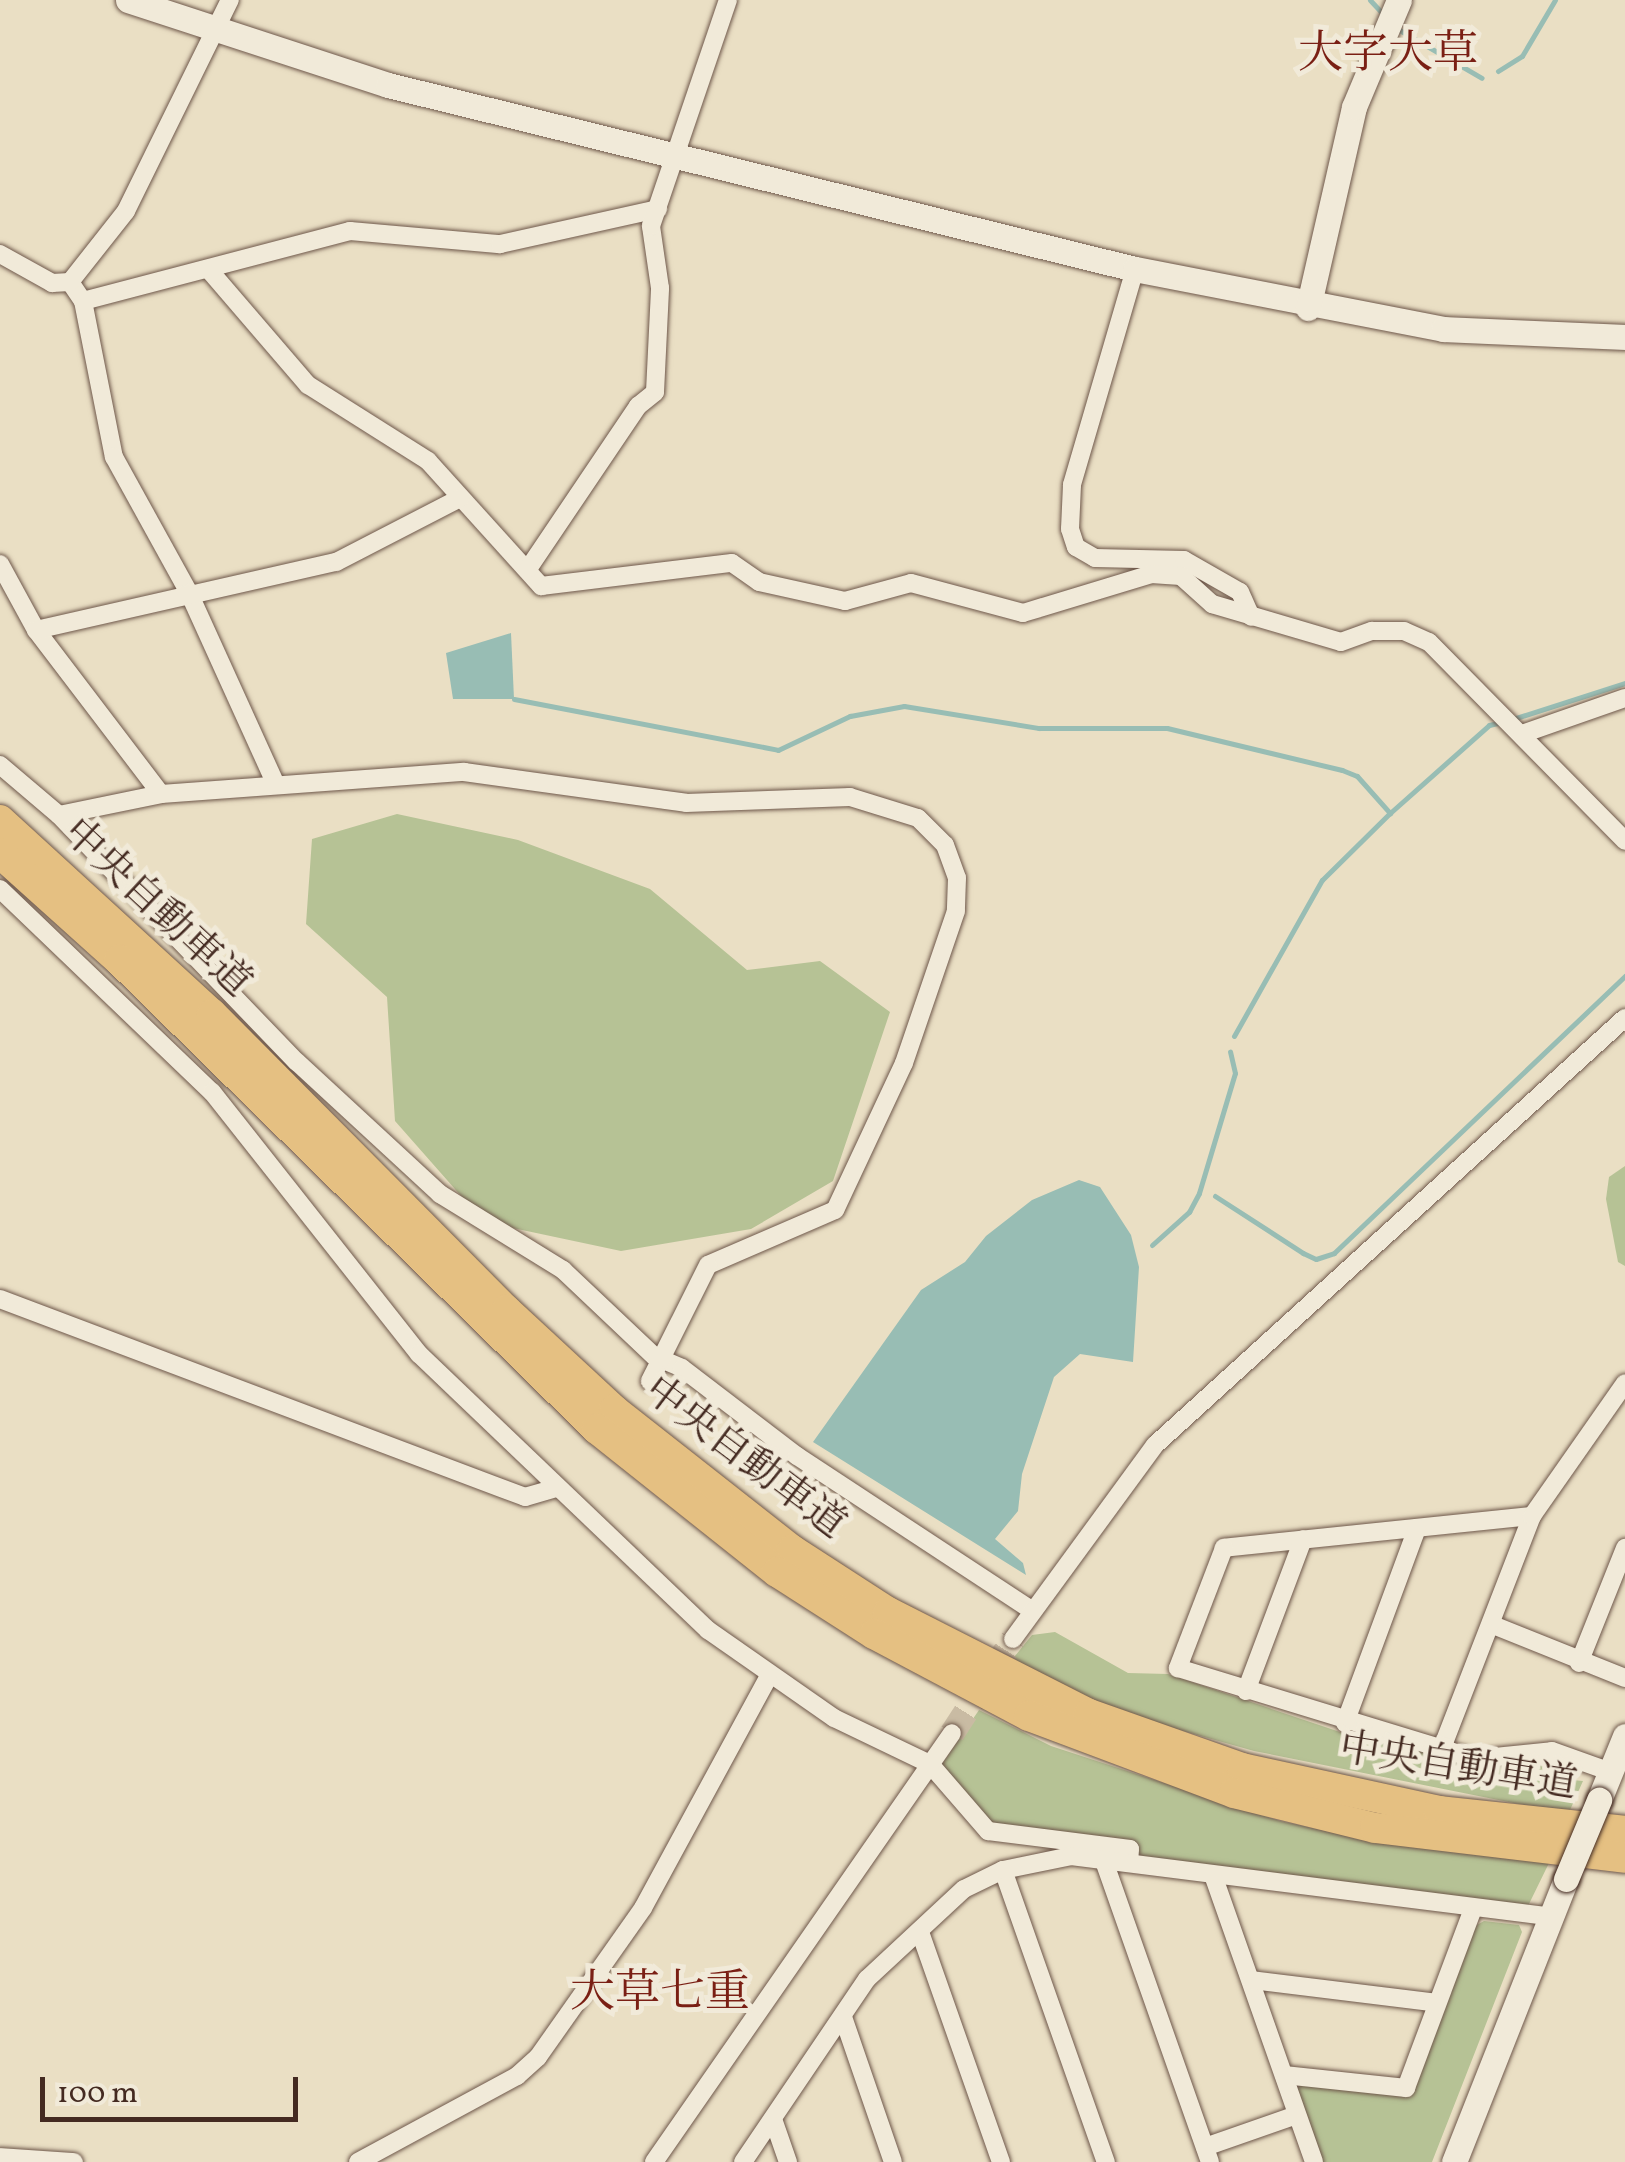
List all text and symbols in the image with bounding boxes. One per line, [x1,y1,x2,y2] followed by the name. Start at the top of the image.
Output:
[1298,29,1478,83] district label: 大字大草
[52,810,260,1008] street label: 中央自動車道
[634,1368,854,1550] street label: 中央自動車道
[1336,1726,1580,1810] street label: 中央自動車道
[570,1968,750,2022] district label: 大草七重
[45,2057,302,2119] scale bar
[57,2073,138,2115] text: 100 m

